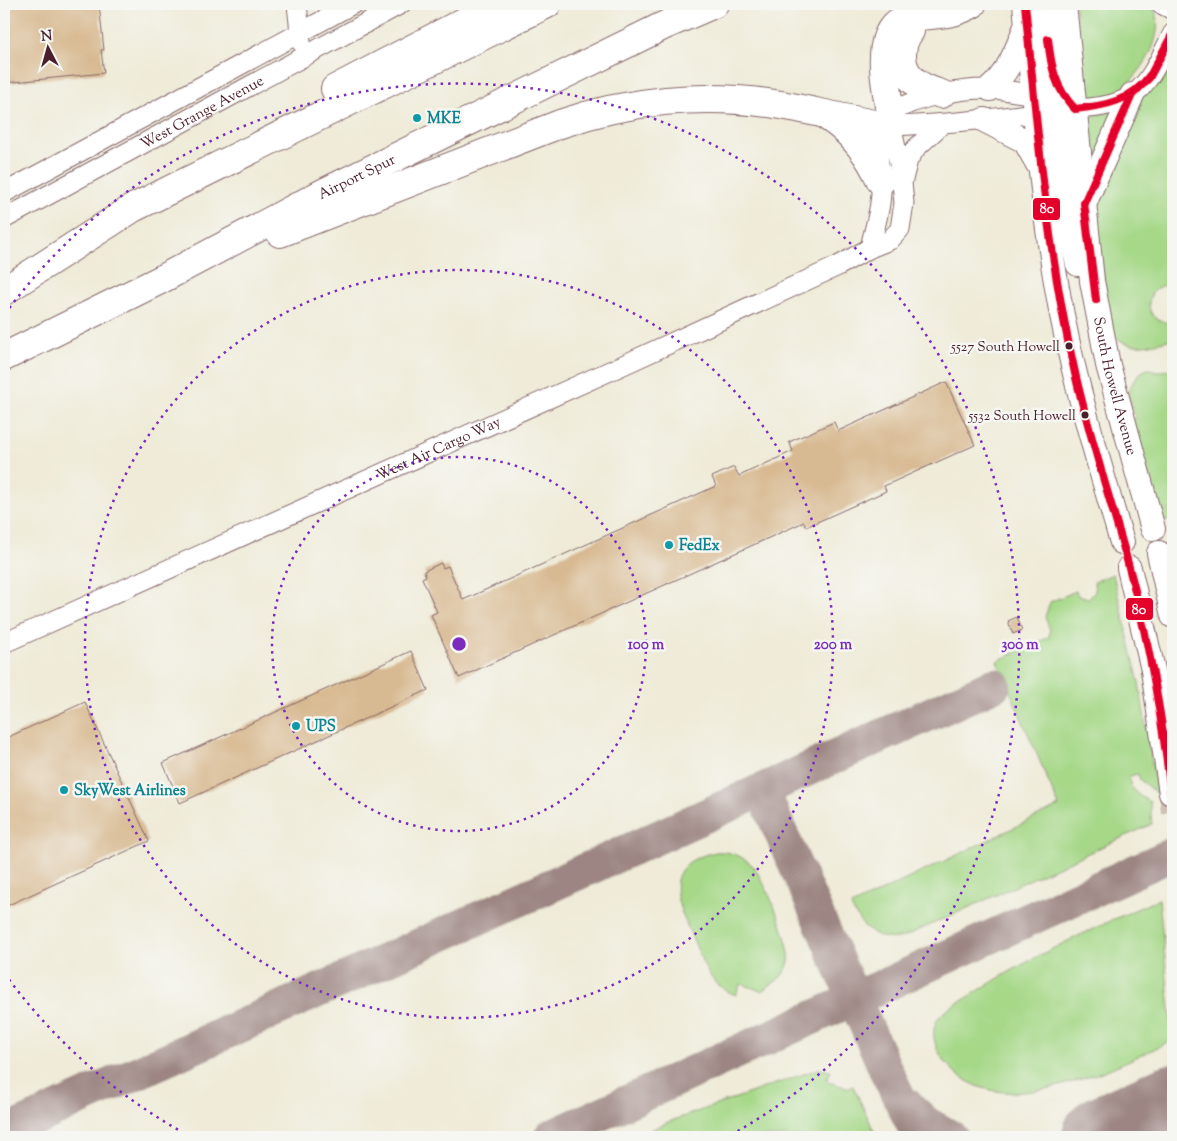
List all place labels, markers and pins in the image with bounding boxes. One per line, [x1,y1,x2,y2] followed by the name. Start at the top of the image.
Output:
[427,109,462,130] place label: MKE
[411,112,423,124] marker: MKE
[950,338,1060,358] place label: 5527 South Howell
[1064,341,1074,351] marker: 5527 South Howell
[967,407,1076,427] place label: 5532 South Howell
[1080,410,1090,420] marker: 5532 South Howell
[679,536,721,557] place label: FedEx
[663,539,675,551] marker: FedEx
[450,635,468,653] centre of rings
[306,717,336,738] place label: UPS
[290,720,302,732] marker: UPS
[74,781,186,802] place label: SkyWest Airlines
[58,784,70,796] marker: SkyWest Airlines

